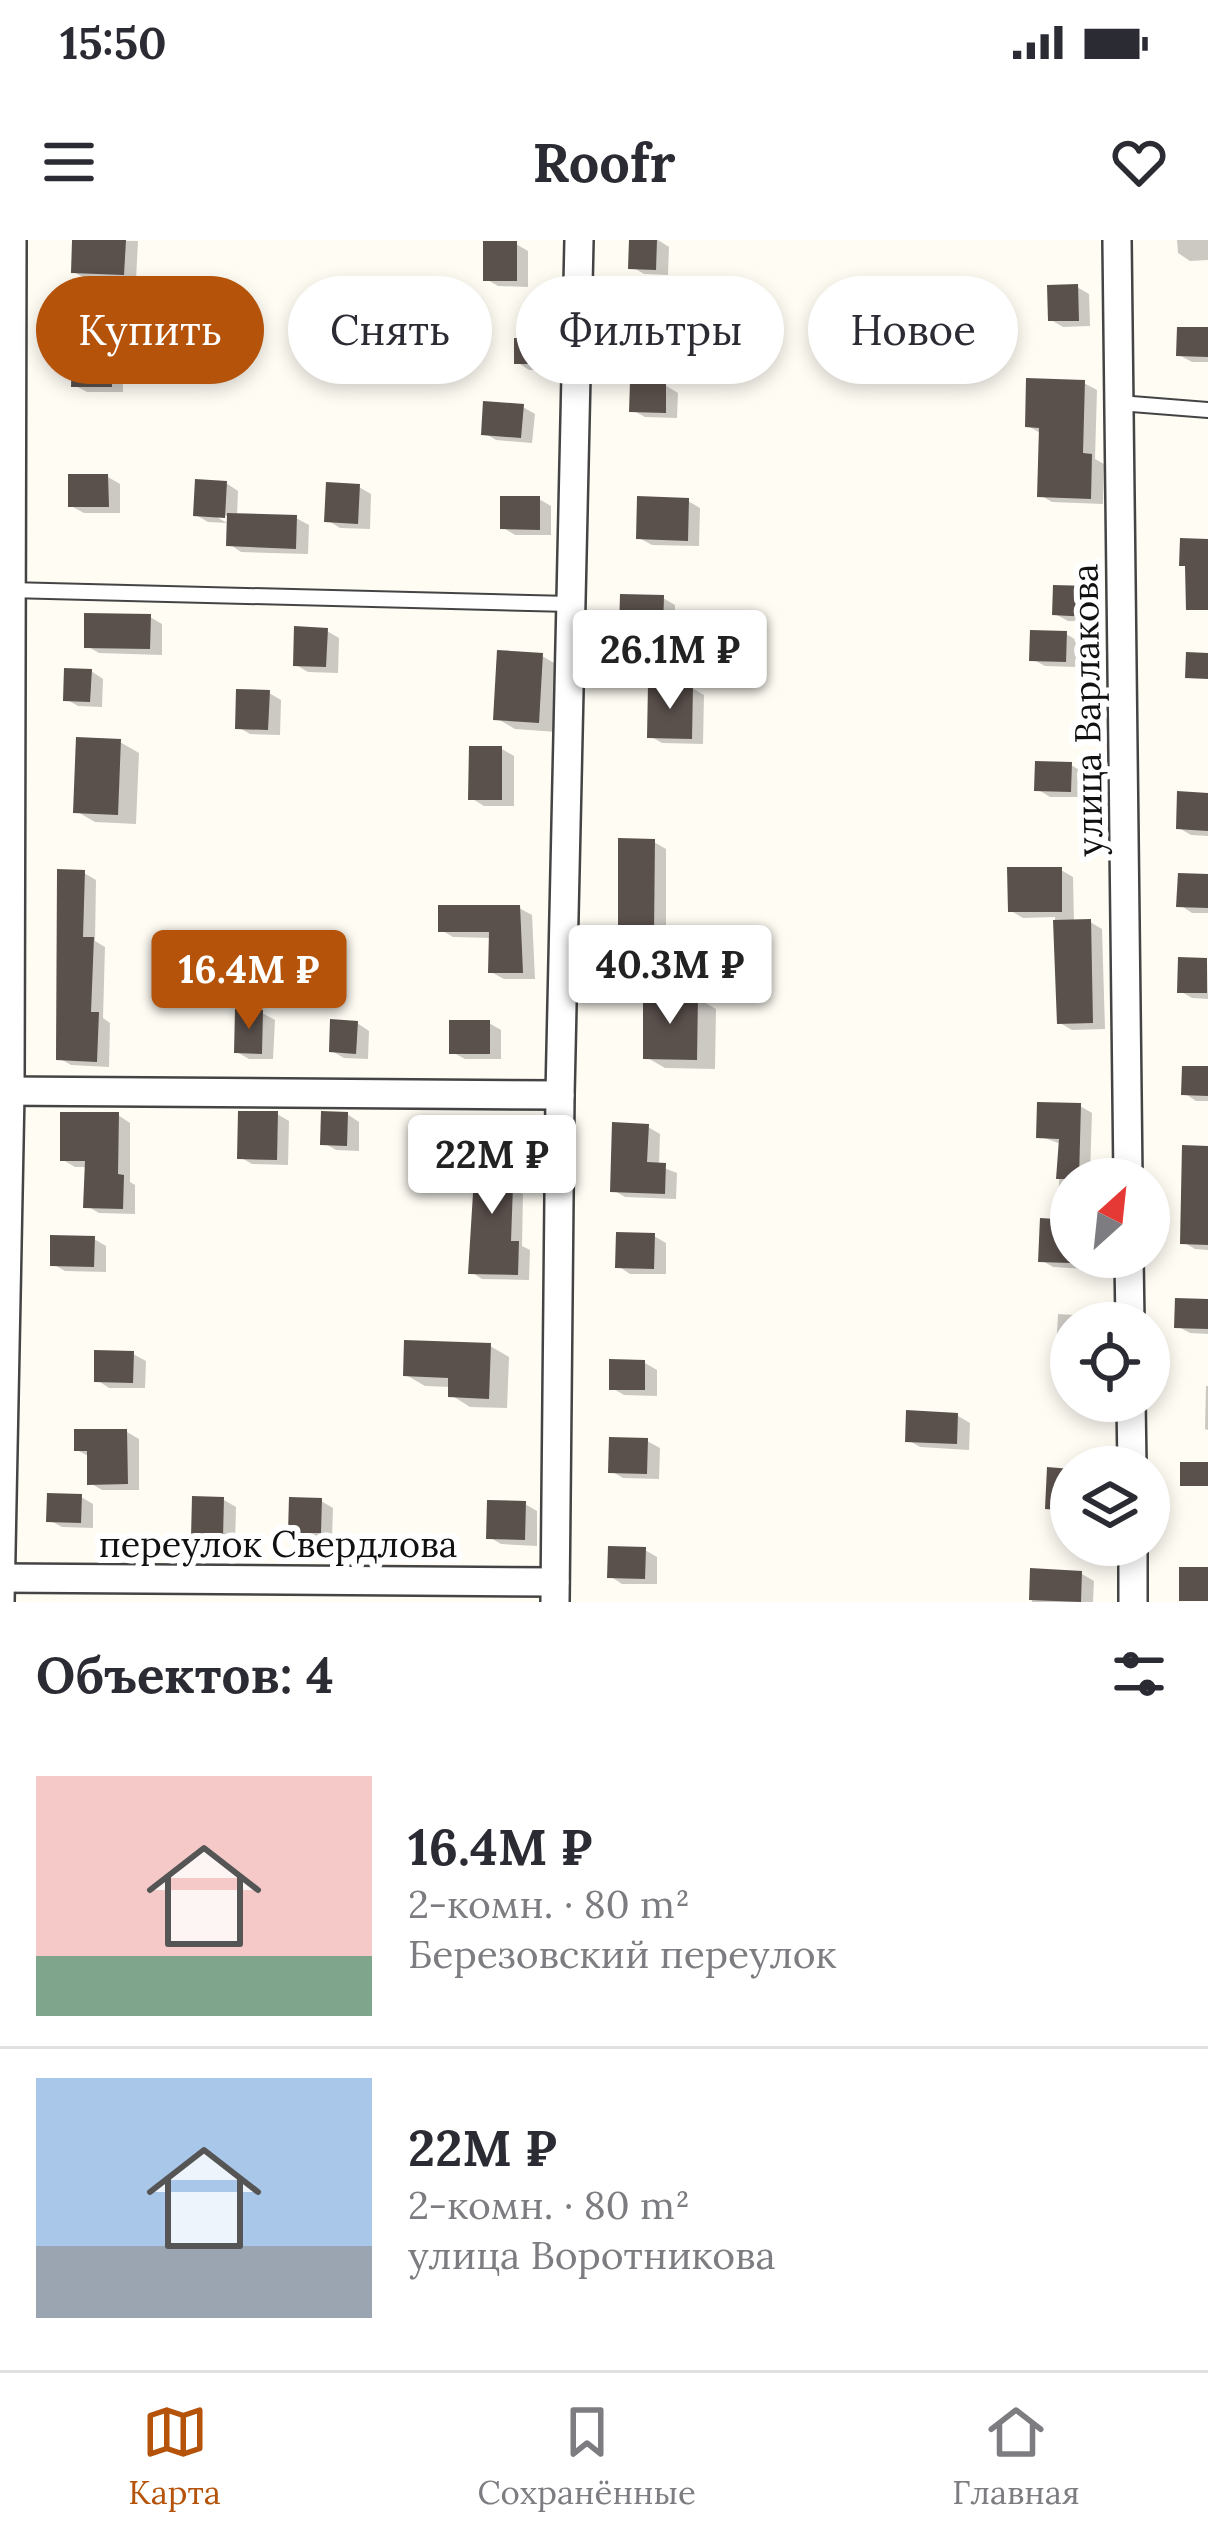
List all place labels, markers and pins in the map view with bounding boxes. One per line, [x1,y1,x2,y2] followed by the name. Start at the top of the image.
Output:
[559,610,781,712] pin: 26.1M ₽
[559,925,781,1027] pin: 40.3M ₽
[138,930,360,1032] pin: 16.4M ₽
[408,1115,576,1217] pin: 22M ₽

